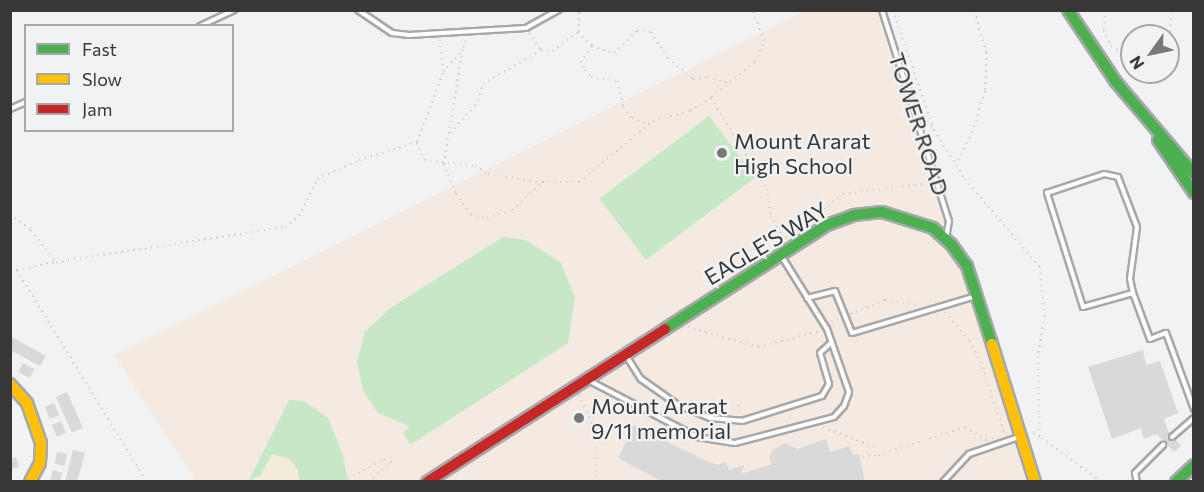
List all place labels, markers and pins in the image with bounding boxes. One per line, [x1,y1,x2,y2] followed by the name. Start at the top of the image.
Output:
[734,127,871,178] place label: Mount Ararat High School
[715,146,729,160] marker: Mount Ararat High School
[591,392,731,444] place label: Mount Ararat 9/11 memorial
[572,411,586,425] marker: Mount Ararat 9/11 memorial

